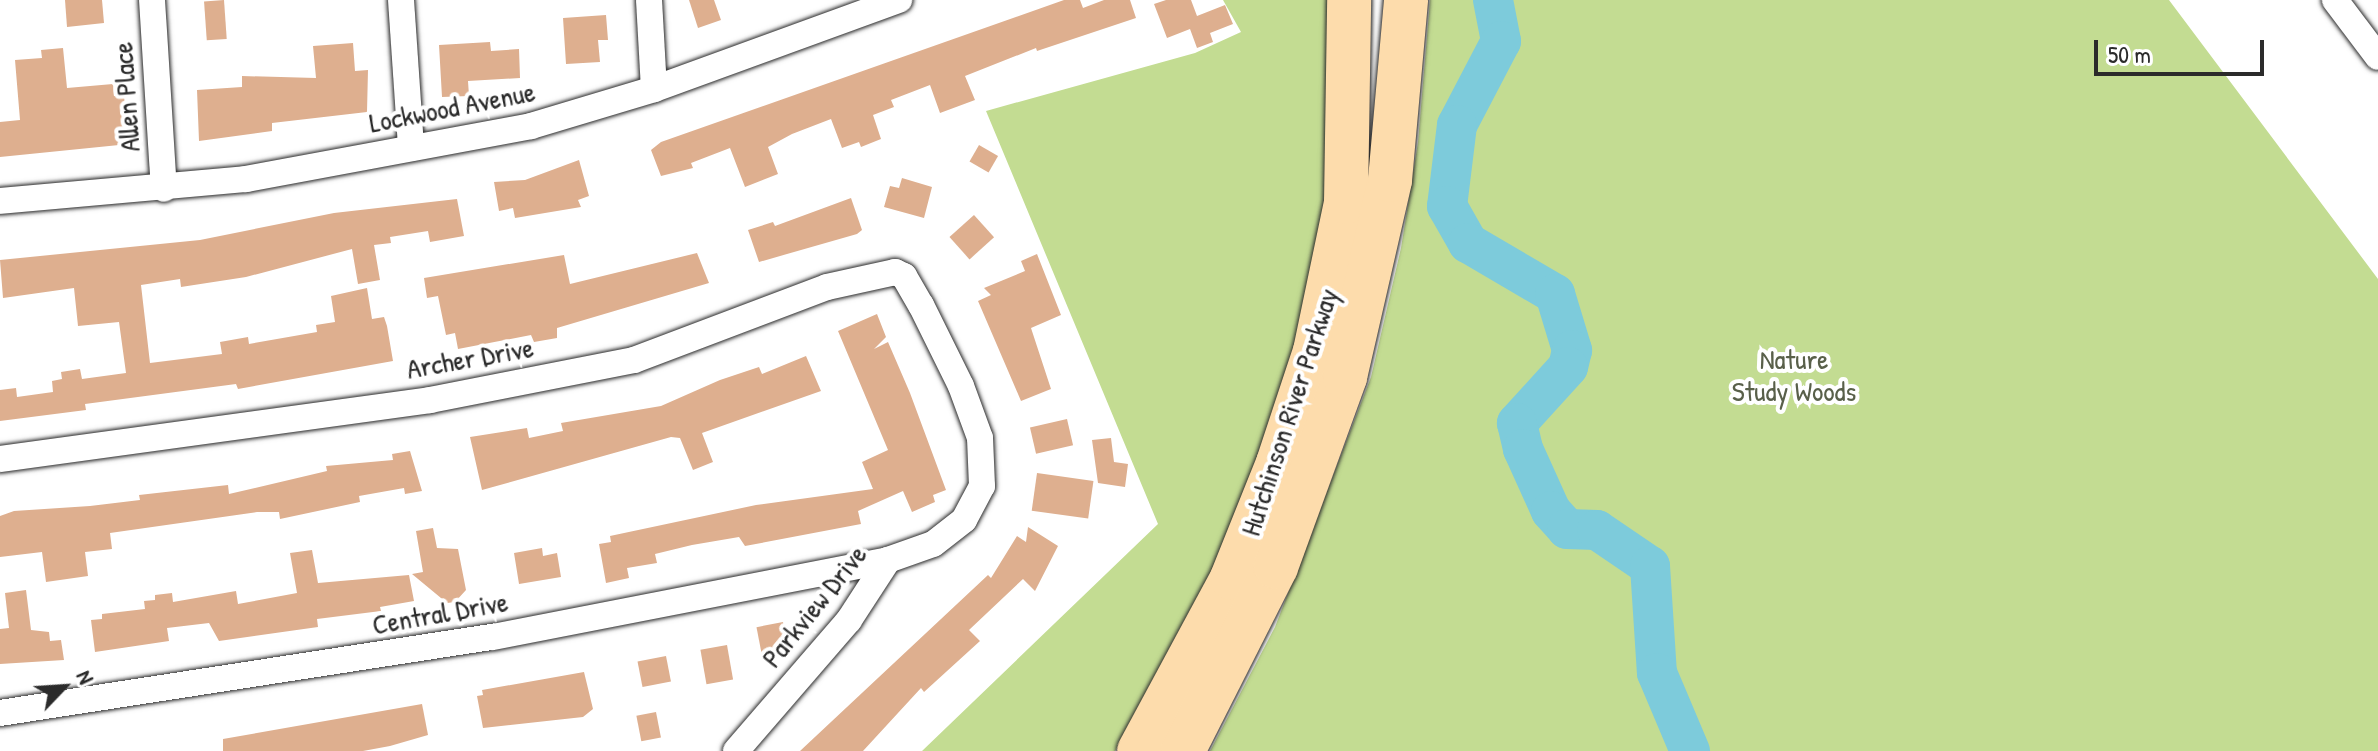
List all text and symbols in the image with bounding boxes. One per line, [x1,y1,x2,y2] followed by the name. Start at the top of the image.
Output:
[2098,24,2268,74] scale bar
[2108,38,2151,70] text: 50 m
[105,41,147,153] street label: Allen Place
[366,74,538,140] street label: Lockwood Avenue
[1233,284,1345,540] street label: Hutchinson River Parkway
[404,330,536,386] street label: Archer Drive
[1732,342,1856,408] park label: Nature Study Woods
[755,538,873,674] street label: Parkview Drive
[370,585,510,641] street label: Central Drive
[24,647,104,727] north arrow
[70,665,102,689] text: N

